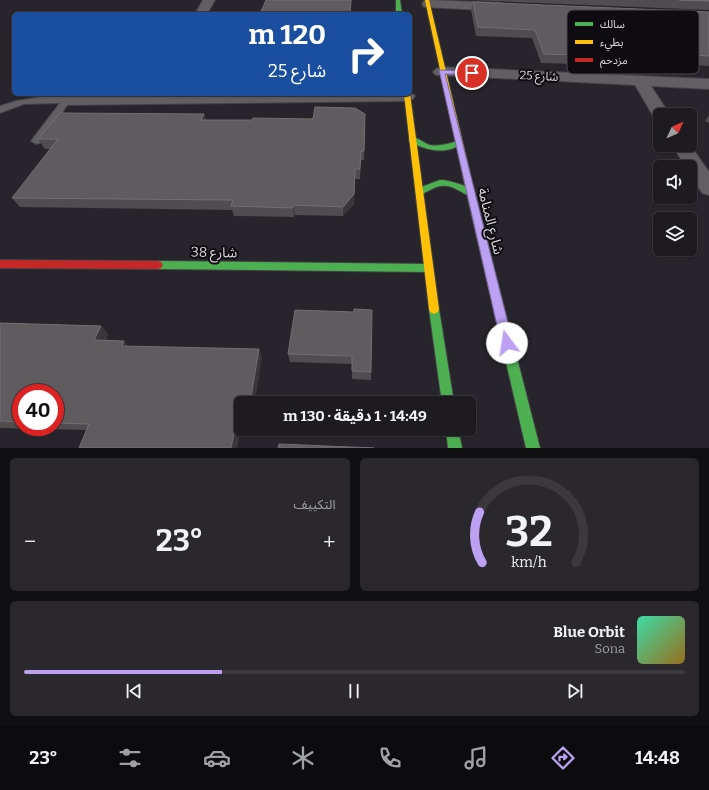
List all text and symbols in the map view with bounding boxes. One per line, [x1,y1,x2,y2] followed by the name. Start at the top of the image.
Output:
[567,10,699,74] legend
[249,18,326,51] text: 120 m
[600,18,625,31] text: سالك
[340,28,392,80] icon: right
[600,36,623,52] text: بطيء
[600,54,628,69] text: مزدحم
[455,56,489,90] pin
[268,60,326,82] text: شارع 25
[461,62,483,84] icon: arrive
[519,68,559,86] street label: شارع 25
[653,108,697,152] north arrow
[653,108,697,256] map controls
[653,160,697,204] button: sound
[472,186,507,257] street label: شارع المنامة
[653,212,697,256] button: layers
[191,244,237,263] street label: شارع 38
[486,322,528,364] position arrow
[12,384,64,436] speed limit sign: 40
[283,407,427,425] text: 14:49 · 1 دقيقة · 130 m
[294,497,336,512] text: التكييف
[506,506,553,556] text: 32
[156,523,203,559] text: 23°
[24,528,36,555] text: −
[323,528,336,555] text: +
[512,553,547,570] text: km/h
[553,623,625,641] text: Blue Orbit
[595,641,625,656] text: Sona
[123,680,145,702] icon: previous
[343,680,365,702] icon: pause
[564,680,586,702] icon: next
[116,744,144,772] icon: filters
[203,744,231,772] icon: car
[289,744,317,772] icon: climate
[376,744,404,772] icon: phone
[462,744,490,772] icon: music
[549,744,577,772] icon: directions
[29,747,58,769] text: 23°
[635,747,680,769] text: 14:48

